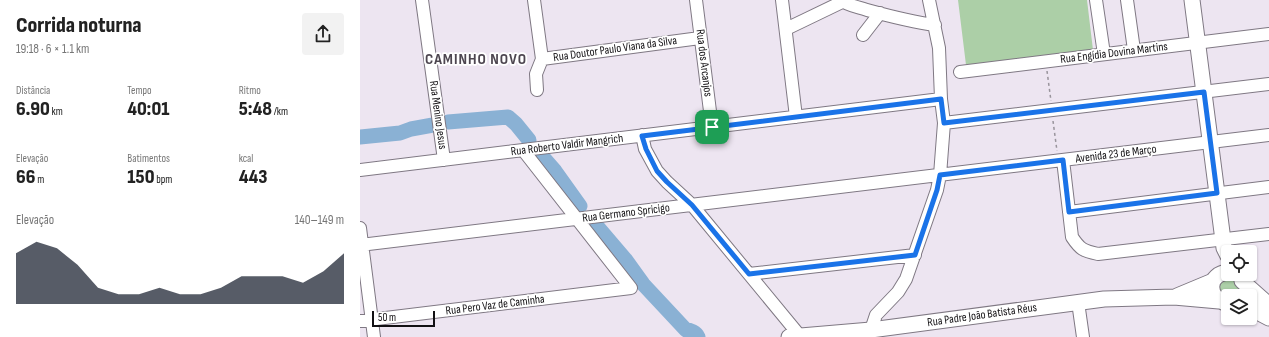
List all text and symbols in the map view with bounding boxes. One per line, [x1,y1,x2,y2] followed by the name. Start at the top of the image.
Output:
[16,12,142,39] text: Corrida noturna
[302,13,344,55] button: share
[692,28,716,98] street label: Rua dos Arcanjos
[552,33,678,65] street label: Rua Doutor Paulo Viana da Silva
[1060,39,1168,67] street label: Rua Engídia Dovina Martins
[16,41,89,57] text: 19:18 · 6 × 1.1 km
[425,50,527,69] district label: CAMINHO NOVO
[426,80,450,150] street label: Rua Menino Jesus
[16,84,50,97] text: Distância
[127,84,152,97] text: Tempo
[239,84,261,97] text: Ritmo
[16,97,50,121] text: 6.90
[127,97,169,121] text: 40:01
[239,97,272,121] text: 5:48
[50,105,63,118] text: km
[272,105,288,118] text: /km
[695,110,729,144] pin
[701,116,723,138] icon: arrive
[510,131,624,159] street label: Rua Roberto Valdir Mangrich
[1074,142,1157,167] street label: Avenida 23 de Março
[16,152,48,165] text: Elevação
[127,152,170,165] text: Batimentos
[239,152,253,165] text: kcal
[16,165,35,189] text: 66
[127,165,155,189] text: 150
[239,165,267,189] text: 443
[35,173,44,186] text: m
[155,173,172,186] text: bpm
[581,200,671,226] street label: Rua Germano Spricigo
[16,212,54,228] text: Elevação
[295,212,344,228] text: 140–149 m
[1221,245,1257,325] map controls
[1221,245,1257,281] button: locate
[1221,289,1257,325] button: layers
[445,291,546,319] street label: Rua Pero Vaz de Caminha
[926,300,1038,330] street label: Rua Padre João Batista Réus
[372,309,435,328] scale bar
[378,311,396,324] text: 50 m

